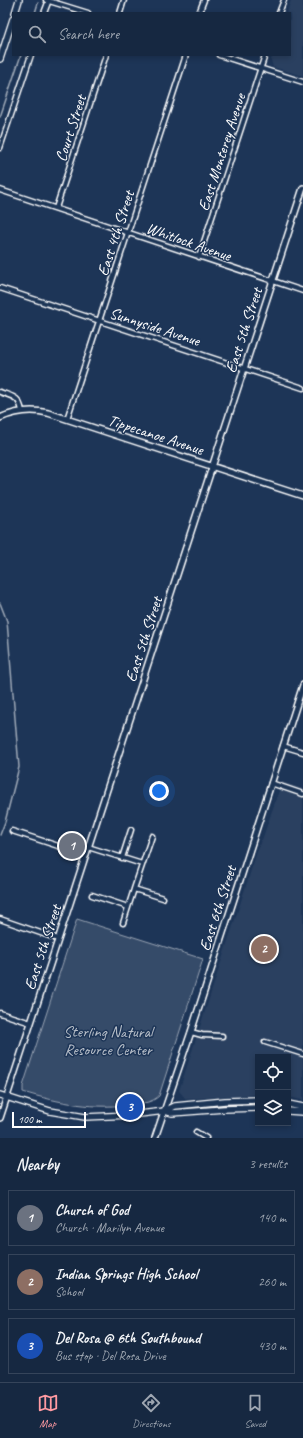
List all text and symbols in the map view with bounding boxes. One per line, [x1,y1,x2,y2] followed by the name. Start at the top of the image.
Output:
[12,12,291,56] search box
[26,23,48,45] icon: search
[58,25,119,44] text: Search here
[194,89,251,213] street label: East Monterey Avenue
[51,91,92,164] street label: Court Street
[93,187,140,278] street label: East 4th Street
[144,218,235,266] street label: Whitlock Avenue
[221,284,268,375] street label: East 5th Street
[107,303,204,352] street label: Sunnyside Avenue
[106,410,208,460] street label: Tippecanoe Avenue
[121,593,168,684] street label: East 5th Street
[149,781,169,801] your location
[59,831,85,861] pin: 1
[195,862,242,953] street label: East 6th Street
[20,901,67,992] street label: East 5th Street
[251,934,277,964] pin: 2
[63,1022,156,1060] park label: Sterling Natural Resource Center
[255,1054,291,1126] map controls
[255,1054,291,1090] button: locate
[255,1090,291,1126] button: layers
[117,1092,143,1122] pin: 3
[12,1110,86,1129] scale bar
[18,1112,42,1126] text: 100 m
[16,1154,59,1175] text: Nearby
[249,1156,287,1172] text: 3 results
[55,1201,129,1220] text: Church of God
[27,1210,33,1226] text: 1
[258,1210,286,1226] text: 140 m
[55,1220,164,1236] text: Church · Marilyn Avenue
[55,1265,197,1284] text: Indian Springs High School
[27,1274,33,1290] text: 2
[258,1274,286,1290] text: 260 m
[55,1284,83,1300] text: School
[55,1329,200,1348] text: Del Rosa @ 6th Southbound
[27,1338,33,1354] text: 3
[258,1338,286,1354] text: 430 m
[55,1348,166,1364] text: Bus stop · Del Rosa Drive
[37,1392,59,1430] tab: Map
[132,1392,171,1430] tab: Directions
[244,1392,266,1430] tab: Saved

